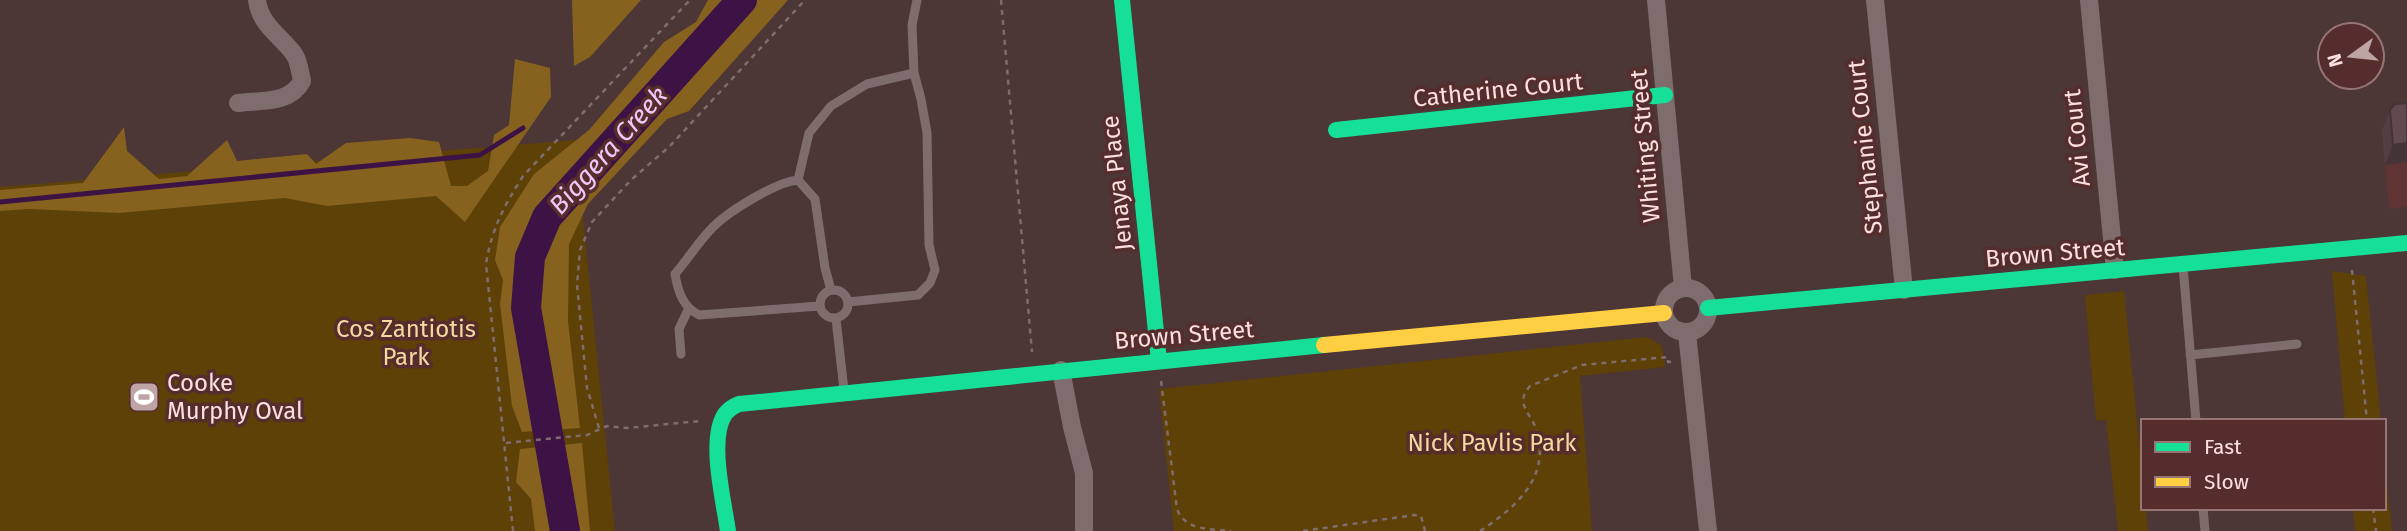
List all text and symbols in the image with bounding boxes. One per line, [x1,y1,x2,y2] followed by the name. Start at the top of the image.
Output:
[2316,21,2386,91] north arrow
[2322,51,2348,69] text: N
[1842,58,1888,235] street label: Stephanie Court
[1412,67,1585,113] street label: Catherine Court
[1624,68,1666,224] street label: Whiting Street
[543,80,674,221] water label: Biggera Creek
[2058,88,2096,188] street label: Avi Court
[1096,114,1138,252] street label: Jenaya Place
[1984,233,2126,273] street label: Brown Street
[336,315,476,371] park label: Cos Zantiotis Park
[1113,315,1255,355] street label: Brown Street
[167,369,303,425] place label: Cooke Murphy Oval
[127,380,161,414] sports icon: Cooke Murphy Oval
[2141,419,2386,510] legend
[1407,429,1577,457] park label: Nick Pavlis Park
[2204,434,2242,460] text: Fast
[2204,469,2249,495] text: Slow

